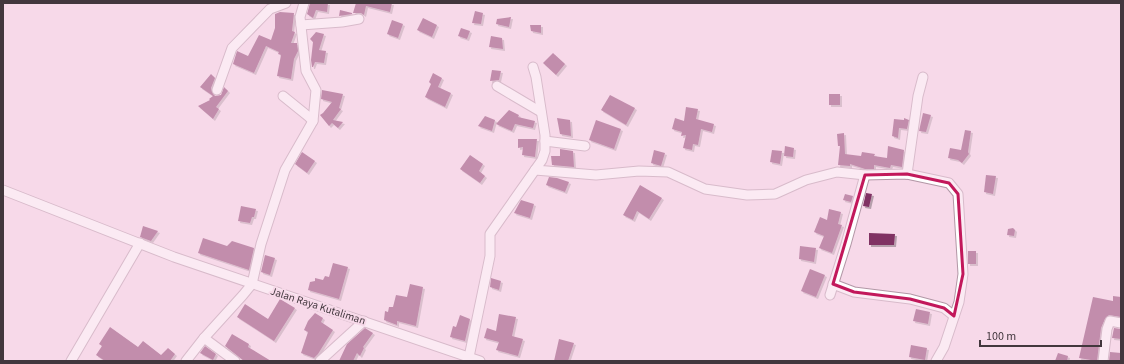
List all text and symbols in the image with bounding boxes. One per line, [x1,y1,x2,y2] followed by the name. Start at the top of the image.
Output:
[268,284,368,328] street label: Jalan Raya Kutaliman
[980,322,1101,348] scale bar
[986,328,1016,345] text: 100 m

